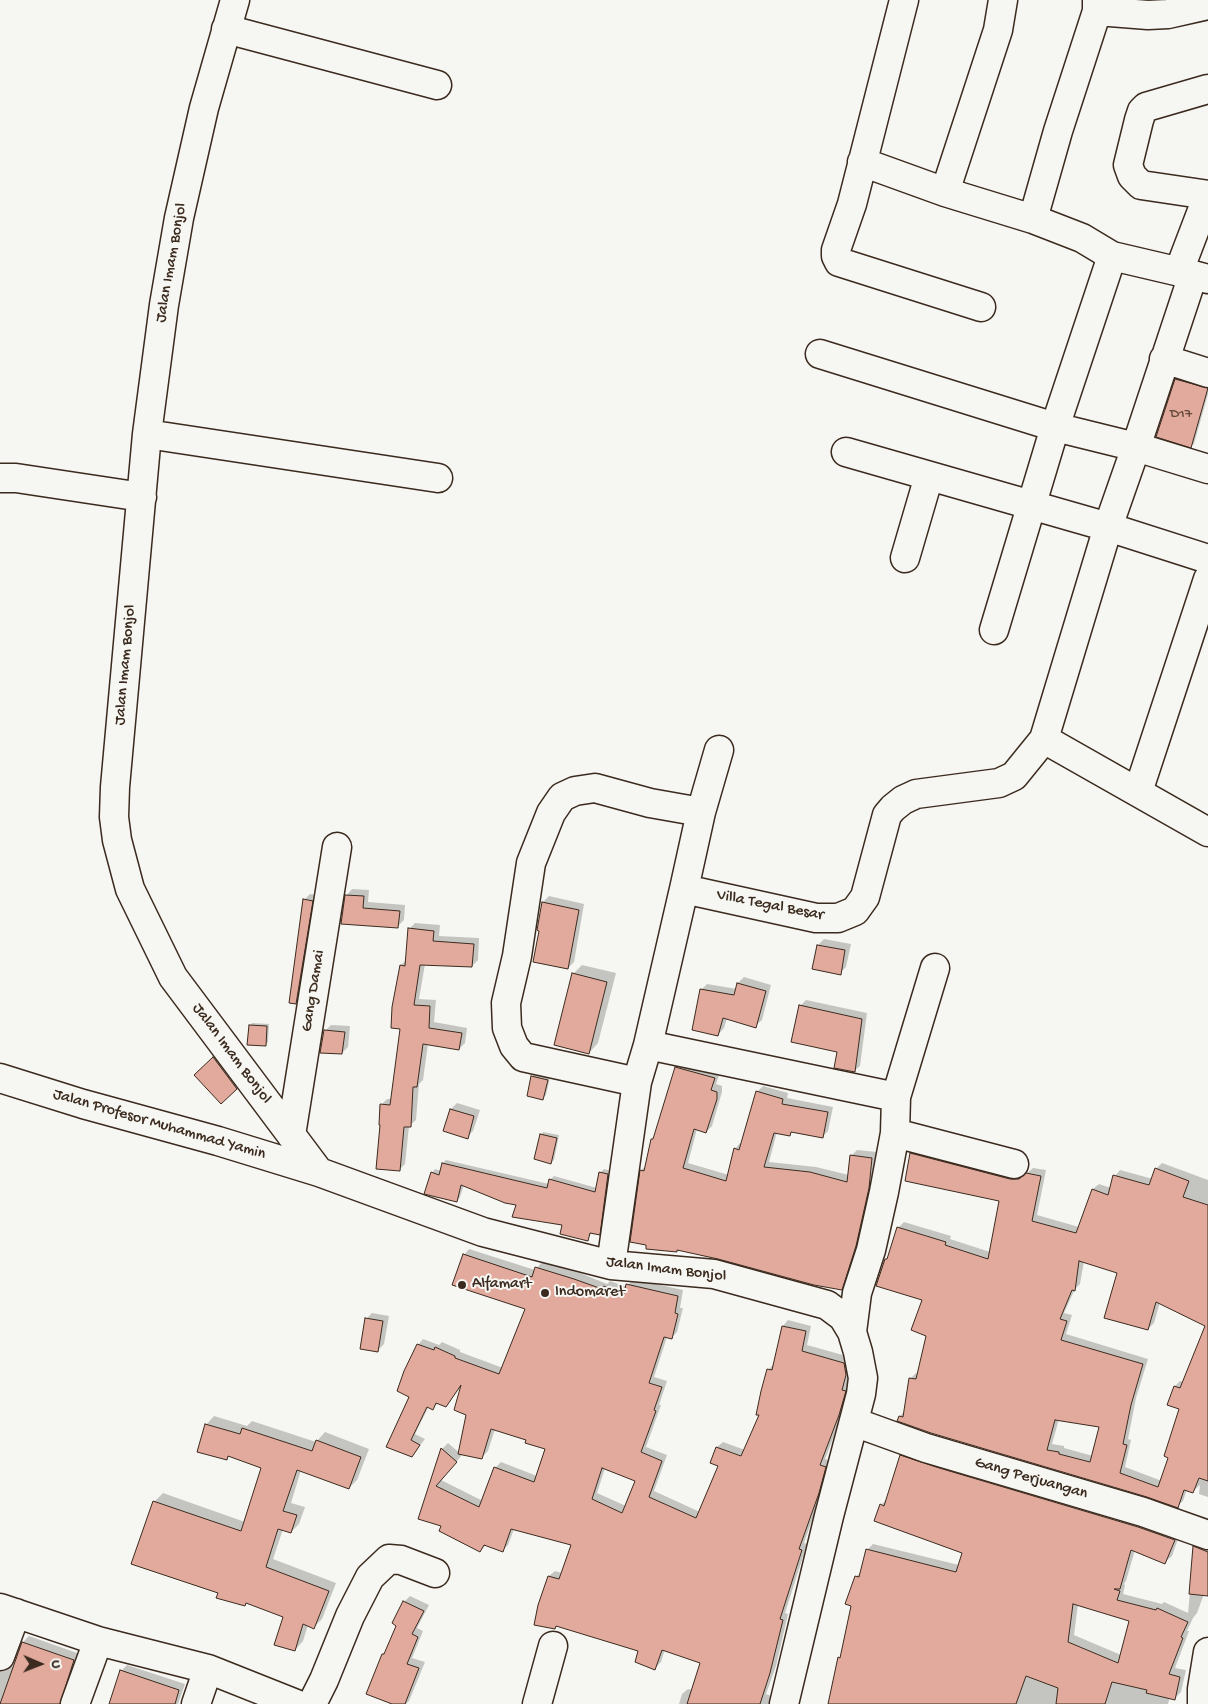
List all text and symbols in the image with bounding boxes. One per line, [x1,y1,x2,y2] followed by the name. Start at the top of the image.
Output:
[152,202,192,324] street label: Jalan Imam Bonjol
[1170,407,1192,423] house number: D17
[111,604,141,726] street label: Jalan Imam Bonjol
[715,886,825,926] street label: Villa Tegal Besar
[298,949,330,1033] street label: Gang Damai
[187,1000,275,1108] street label: Jalan Imam Bonjol
[50,1085,268,1165] street label: Jalan Profesor Muhammad Yamin
[605,1253,727,1287] street label: Jalan Imam Bonjol
[472,1275,531,1295] place label: Alfamart
[456,1279,468,1291] marker: Alfamart
[555,1283,625,1303] place label: Indomaret
[539,1287,551,1299] marker: Indomaret
[972,1454,1090,1504] street label: Gang Perjuangan
[15,1639,65,1689] north arrow
[47,1660,64,1668] text: U

